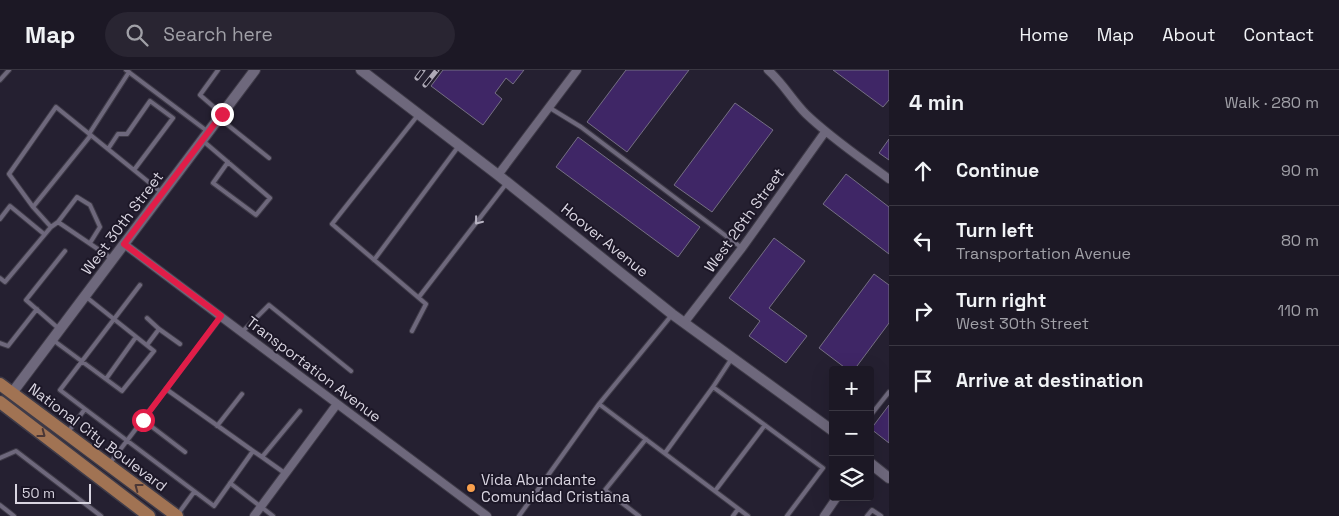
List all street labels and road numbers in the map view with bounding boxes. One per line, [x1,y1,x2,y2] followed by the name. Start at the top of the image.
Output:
[700,164,788,276] street label: West 26th Street
[77,167,167,279] street label: West 30th Street
[557,199,653,281] street label: Hoover Avenue
[243,312,385,426] street label: Transportation Avenue
[25,379,171,495] street label: National City Boulevard

